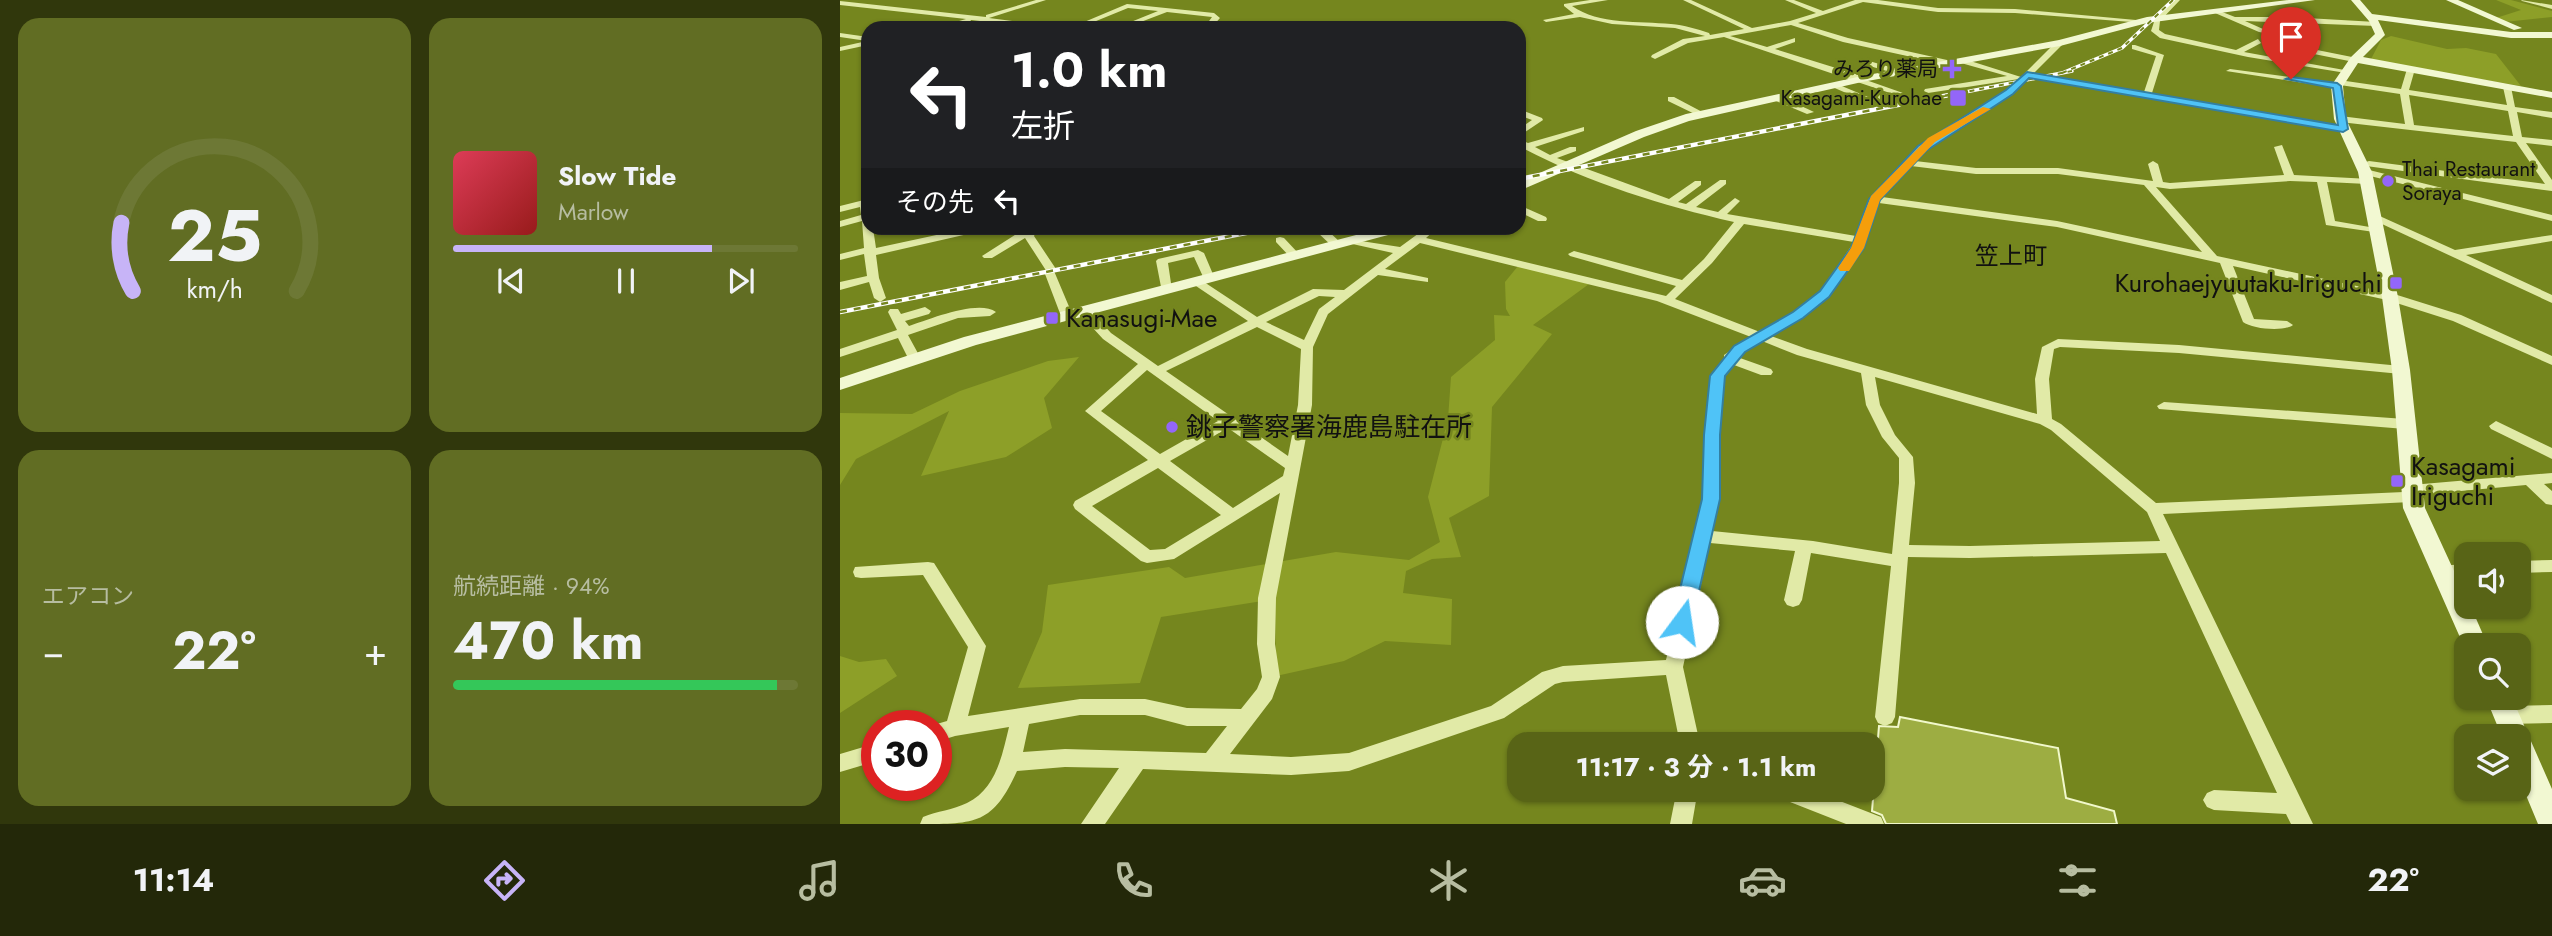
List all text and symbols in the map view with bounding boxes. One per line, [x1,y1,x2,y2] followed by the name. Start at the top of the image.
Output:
[2261,7,2321,79] pin
[2272,18,2310,56] icon: arrive
[1011,35,1167,105] text: 1.0 km
[896,49,987,140] icon: left
[1833,54,1938,84] place label: みろり薬局
[1944,61,1960,77] marker: みろり薬局
[1781,83,1942,113] place label: Kasagami-Kurohae
[1948,88,1968,108] marker: Kasagami-Kurohae
[1011,103,1075,149] text: 左折
[2402,154,2535,208] place label: Thai Restaurant Soraya
[558,157,677,195] text: Slow Tide
[2380,173,2396,189] marker: Thai Restaurant Soraya
[988,182,1026,220] icon: left
[896,183,974,221] text: その先
[167,184,262,289] text: 25
[558,195,629,229] text: Marlow
[1975,238,2047,273] district label: 笠上町
[492,262,530,300] icon: previous
[607,262,645,300] icon: pause
[722,262,760,300] icon: next
[2115,264,2382,302] place label: Kurohaejyuutaku-Iriguchi
[186,271,243,307] text: km/h
[2388,275,2404,291] marker: Kurohaejyuutaku-Iriguchi
[1066,299,1217,337] place label: Kanasugi-Mae
[1044,310,1060,326] marker: Kanasugi-Mae
[1186,408,1472,446] place label: 銚子警察署海鹿島駐在所
[1164,419,1180,435] marker: 銚子警察署海鹿島駐在所
[2411,447,2516,515] place label: Kasagami Iriguchi
[2389,473,2405,489] marker: Kasagami Iriguchi
[2454,542,2531,801] map controls
[2454,542,2531,619] button: sound
[453,569,610,603] text: 航続距離 · 94%
[42,579,134,613] text: エアコン
[1645,585,1719,659] position arrow
[453,603,643,679] text: 470 km
[172,613,256,689] text: 22°
[42,624,64,679] text: −
[364,624,387,679] text: +
[2454,633,2531,710] button: search
[861,710,952,801] speed limit sign: 30
[2454,724,2531,801] button: layers
[1576,748,1816,786] text: 11:17 · 3 分 · 1.1 km
[480,856,529,905] icon: directions
[795,856,844,905] icon: music
[1109,856,1158,905] icon: phone
[1424,856,1473,905] icon: climate
[1738,856,1787,905] icon: car
[2053,856,2102,905] icon: filters
[133,857,214,903] text: 11:14
[2368,857,2419,903] text: 22°

